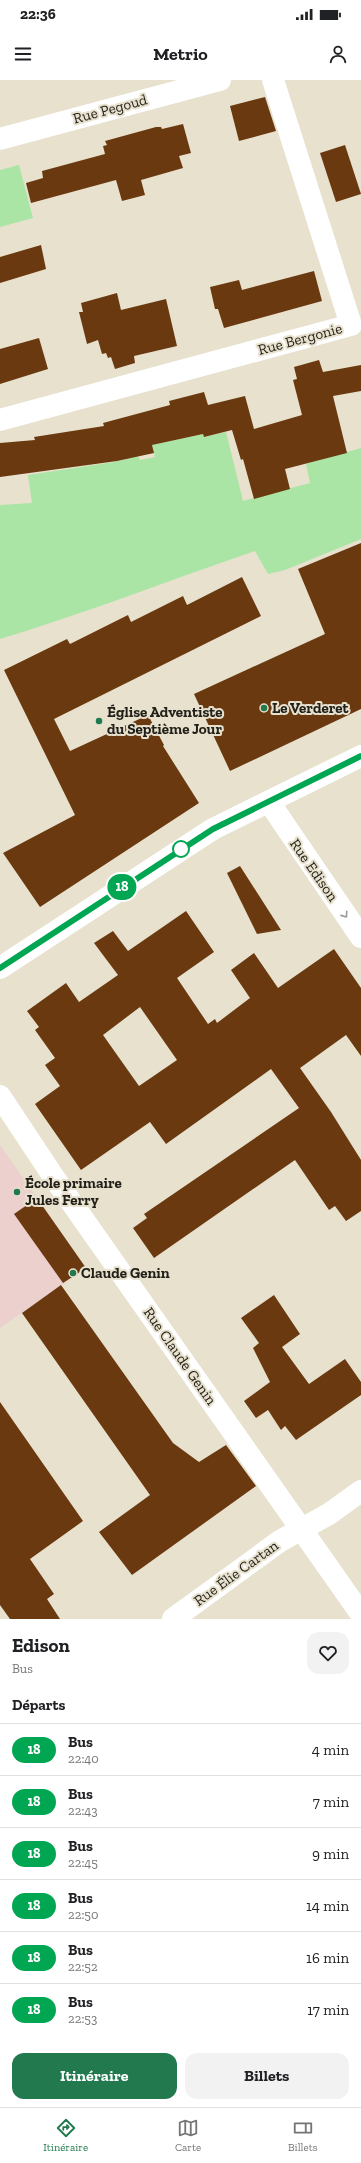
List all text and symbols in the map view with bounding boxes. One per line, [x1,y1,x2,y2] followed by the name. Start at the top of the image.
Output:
[20,5,56,23] text: 22:36
[12,43,34,65] icon: menu
[153,43,208,65] text: Metrio
[327,43,349,65] icon: person
[71,90,150,128] street label: Rue Pegoud
[256,319,344,359] street label: Rue Bergonie
[272,699,350,717] place label: Le Verderet
[107,703,223,738] place label: Église Adventiste du Septième Jour
[259,703,269,713] marker: Le Verderet
[94,716,104,726] marker: Église Adventiste du Septième Jour
[286,835,342,905] street label: Rue Edison
[172,840,190,858] unlabelled marker
[104,874,140,900] line badge: 18
[115,878,129,895] text: 18
[340,911,348,918] one-way arrow
[25,1174,122,1209] place label: École primaire Jules Ferry
[12,1187,22,1197] marker: École primaire Jules Ferry
[81,1264,170,1282] place label: Claude Genin
[68,1268,78,1278] marker: Claude Genin
[140,1304,221,1409] street label: Rue Claude Genin
[190,1536,282,1610] street label: Rue Élie Cartan
[307,1632,349,1674] button: heart
[12,1634,70,1657] text: Edison
[12,1661,33,1676] text: Bus
[12,1696,65,1714] text: Départs
[68,1733,93,1751] text: Bus
[27,1741,41,1758] text: 18
[312,1741,349,1759] text: 4 min
[68,1751,99,1766] text: 22:40
[68,1785,93,1803] text: Bus
[27,1793,41,1810] text: 18
[313,1793,349,1811] text: 7 min
[68,1803,98,1818] text: 22:43
[68,1837,93,1855] text: Bus
[27,1845,41,1862] text: 18
[312,1845,349,1863] text: 9 min
[68,1855,98,1870] text: 22:45
[68,1889,93,1907] text: Bus
[27,1897,41,1914] text: 18
[306,1897,349,1915] text: 14 min
[68,1907,98,1922] text: 22:50
[68,1941,93,1959] text: Bus
[27,1949,41,1966] text: 18
[306,1949,349,1967] text: 16 min
[68,1959,98,1974] text: 22:52
[68,1993,93,2011] text: Bus
[27,2001,41,2018] text: 18
[307,2001,349,2019] text: 17 min
[68,2011,97,2026] text: 22:53
[12,2053,177,2099] button: Itinéraire
[185,2053,349,2099] button: Billets
[43,2117,88,2154] tab: Itinéraire
[175,2117,201,2154] tab: Carte
[288,2117,318,2154] tab: Billets

